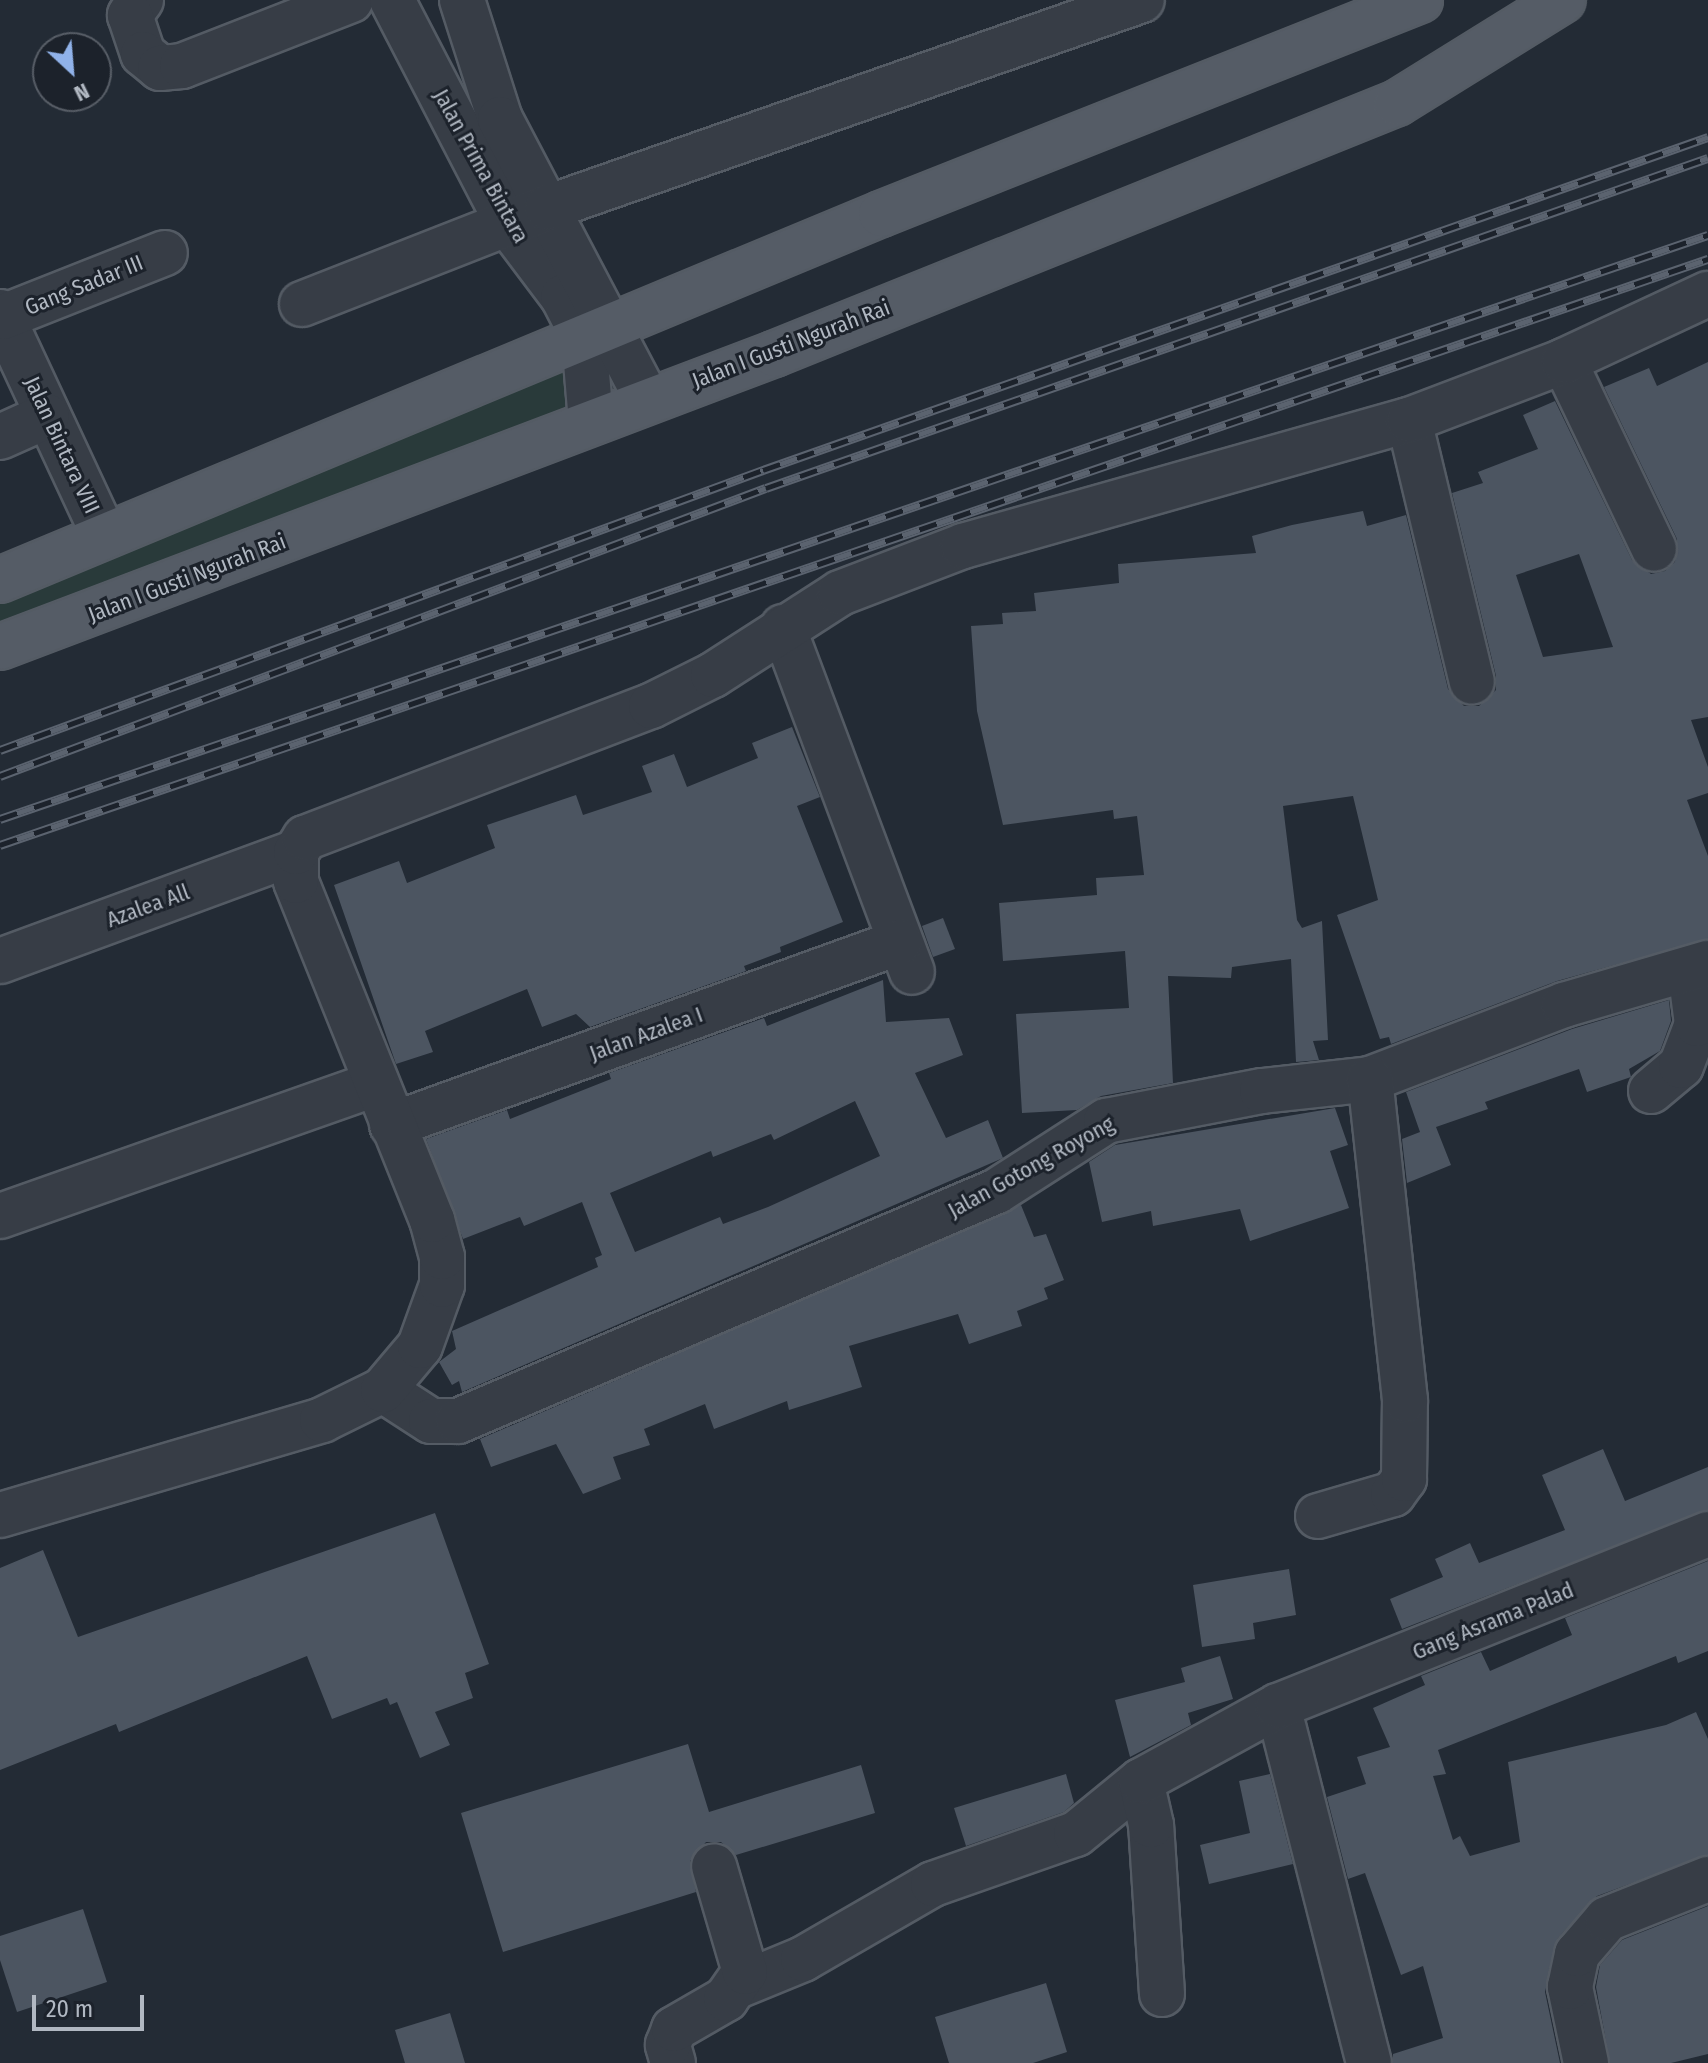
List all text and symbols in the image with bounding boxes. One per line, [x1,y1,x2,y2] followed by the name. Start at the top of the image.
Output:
[32,32,112,112] north arrow
[70,77,94,107] text: N
[428,85,534,247] street label: Jalan Prima Bintara
[21,249,147,321] street label: Gang Sadar III
[688,294,894,394] street label: Jalan I Gusti Ngurah Rai
[19,372,105,518] street label: Jalan Bintara VIII
[84,528,290,628] street label: Jalan I Gusti Ngurah Rai
[103,879,193,933] street label: Azalea All
[586,1001,706,1067] street label: Jalan Azalea I
[943,1110,1119,1224] street label: Jalan Gotong Royong
[1409,1577,1577,1665] street label: Gang Asrama Palad
[36,1979,148,2029] scale bar
[46,1995,93,2023] text: 20 m

